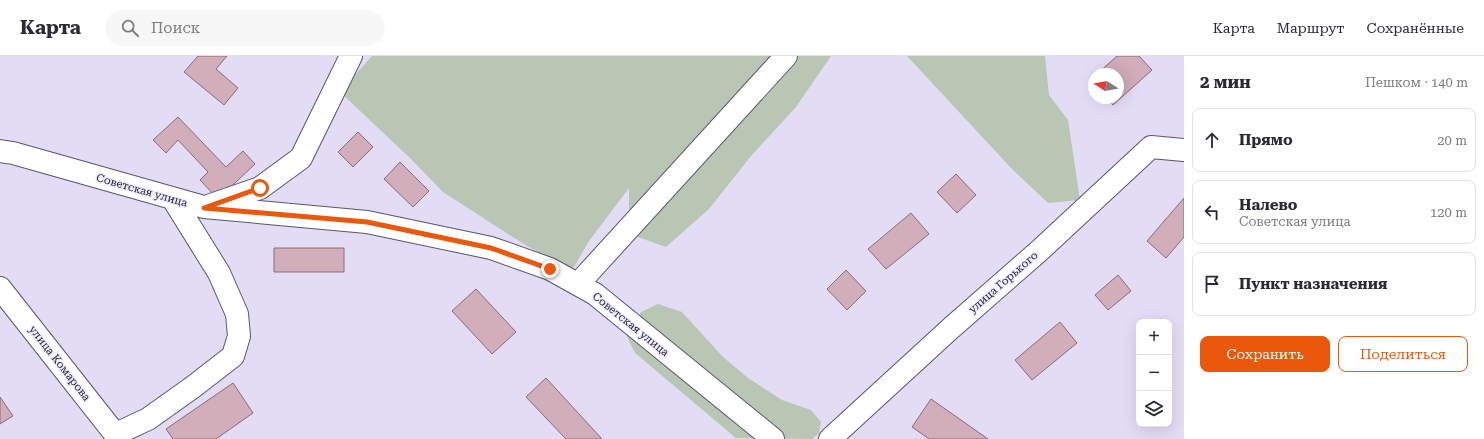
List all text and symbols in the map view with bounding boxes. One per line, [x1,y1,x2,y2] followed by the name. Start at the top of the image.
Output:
[105,10,385,46] search box
[20,16,81,39] text: Карта
[119,17,141,39] icon: search
[151,19,200,37] text: Поиск
[1213,20,1255,36] text: Карта
[1277,20,1345,36] text: Маршрут
[1367,20,1464,36] text: Сохранённые
[1088,68,1124,104] north arrow
[1200,72,1251,92] text: 2 мин
[1365,75,1468,90] text: Пешком · 140 m
[1201,129,1223,151] icon: ahead
[1239,131,1293,149] text: Прямо
[1437,133,1467,148] text: 20 m
[95,171,189,210] street label: Советская улица
[251,179,269,197] route start
[1239,196,1298,214] text: Налево
[1201,201,1223,223] icon: left
[1430,205,1467,220] text: 120 m
[1239,214,1351,229] text: Советская улица
[966,249,1041,316] street label: улица Горького
[541,260,559,278] route end
[1201,273,1223,295] icon: arrive
[1239,275,1387,293] text: Пункт назначения
[590,290,672,359] street label: Советская улица
[1136,319,1172,427] map controls
[1136,319,1172,355] button: +
[26,323,93,404] street label: улица Комарова
[1200,336,1330,372] button: Сохранить
[1338,336,1468,372] button: Поделиться
[1136,355,1172,391] button: −
[1136,391,1172,427] button: layers

